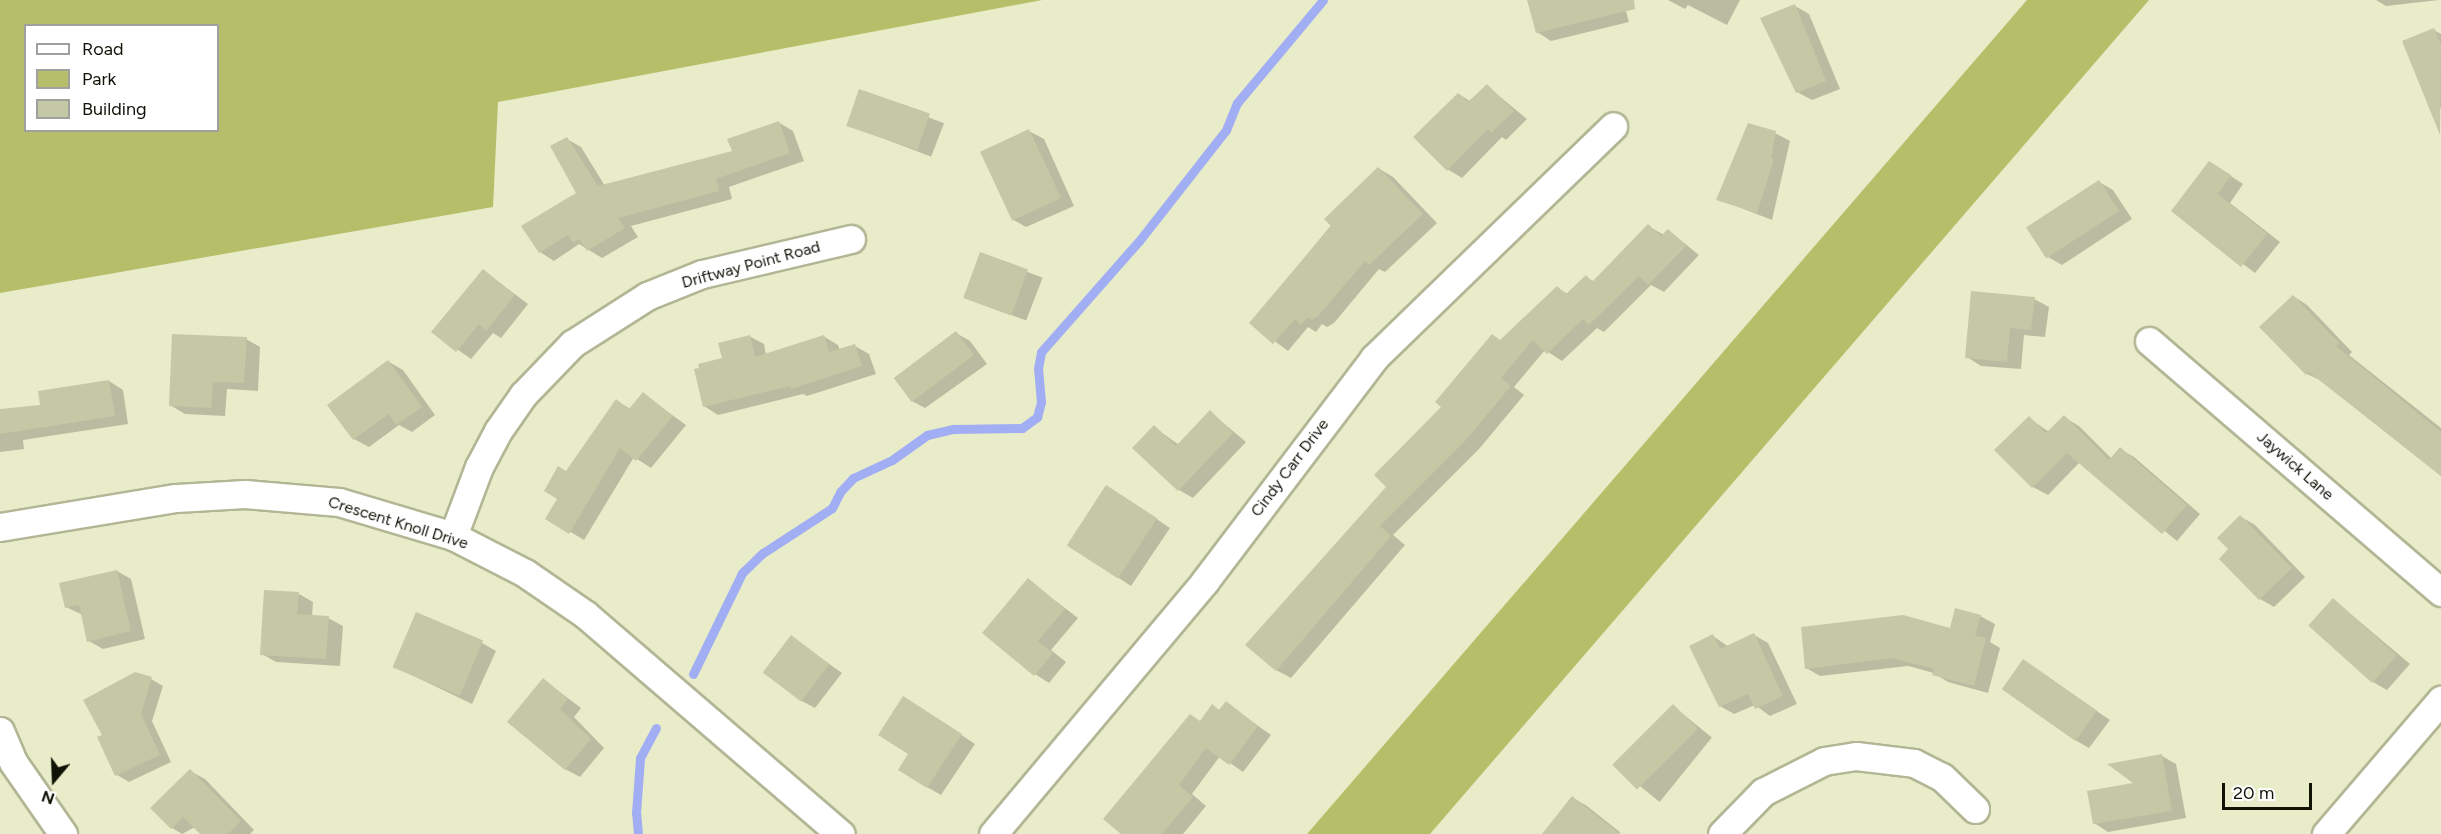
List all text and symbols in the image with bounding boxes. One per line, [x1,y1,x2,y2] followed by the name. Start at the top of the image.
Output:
[24,24,219,132] legend
[82,38,123,60] text: Road
[82,68,116,90] text: Park
[82,98,147,120] text: Building
[680,237,822,293] street label: Driftway Point Road
[1247,415,1333,521] street label: Cindy Carr Drive
[2253,427,2337,505] street label: Jaywick Lane
[326,493,470,553] street label: Crescent Knoll Drive
[24,750,84,810] north arrow
[2225,771,2315,809] scale bar
[2233,782,2274,804] text: 20 m
[39,786,57,808] text: N

